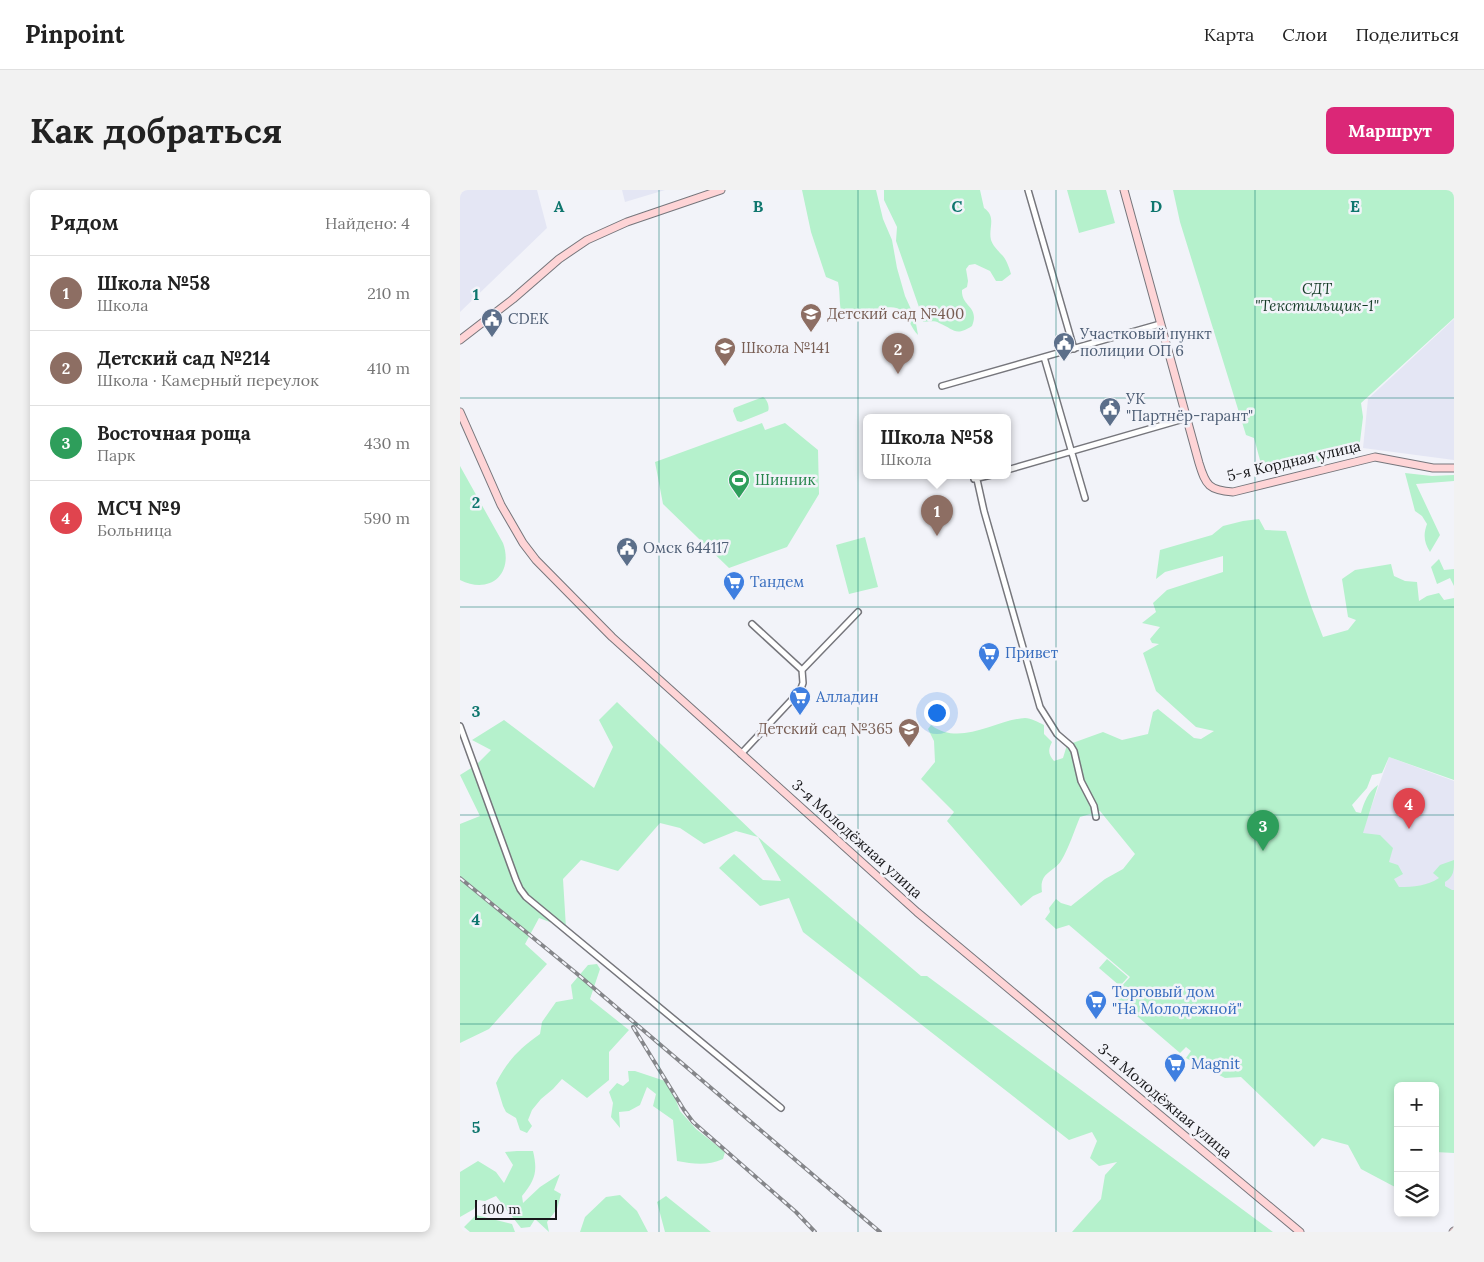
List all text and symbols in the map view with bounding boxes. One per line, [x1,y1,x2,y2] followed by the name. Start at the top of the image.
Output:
[25,19,124,50] text: Pinpoint
[1204,23,1254,46] text: Карта
[1282,23,1327,46] text: Слои
[1355,23,1459,46] text: Поделиться
[1326,107,1454,154] button: Маршрут
[30,108,283,153] text: Как добраться
[554,196,565,216] text: A
[753,196,764,216] text: B
[951,196,963,216] text: C
[1150,196,1162,216] text: D
[1350,196,1360,216] text: E
[50,209,119,236] text: Рядом
[325,213,410,233] text: Найдено: 4
[97,271,210,295] text: Школа №58
[1255,279,1379,315] park label: СДТ "Текстильщик-1"
[63,283,69,303] text: 1
[367,283,410,303] text: 210 m
[473,284,479,304] text: 1
[97,295,149,315] text: Школа
[799,302,823,333] school or university icon: Детский сад №400
[827,304,964,323] place label: Детский сад №400
[480,307,504,338] public building icon: CDEK
[508,309,550,328] place label: CDEK
[1079,324,1212,360] place label: Участковый пункт полиции ОП 6
[1052,331,1076,362] public building icon: Участковый пункт полиции ОП 6
[882,333,914,374] pin: 2
[713,336,737,367] school or university icon: Школа №141
[741,338,830,357] place label: Школа №141
[97,346,271,370] text: Детский сад №214
[62,358,70,378] text: 2
[367,358,410,378] text: 410 m
[97,370,319,390] text: Школа · Камерный переулок
[1125,389,1253,425] place label: УК "Партнёр-гарант"
[1098,396,1122,427] public building icon: УК "Партнёр-гарант"
[863,414,1011,479] popup
[97,421,251,445] text: Восточная роща
[880,425,994,449] text: Школа №58
[62,433,70,453] text: 3
[364,433,410,453] text: 430 m
[1225,436,1363,485] street label: 5-я Кордная улица
[97,445,135,465] text: Парк
[880,449,932,469] text: Школа
[727,468,751,499] sports icon: Шинник
[755,470,815,489] place label: Шинник
[472,492,480,512] text: 2
[921,495,953,536] pin: 1
[97,496,181,520] text: МСЧ №9
[62,508,70,528] text: 4
[364,508,410,528] text: 590 m
[97,520,172,540] text: Больница
[615,536,639,567] public building icon: Омск 644117
[643,538,729,557] place label: Омск 644117
[722,570,746,601] supermarket icon: Тандем
[750,572,804,591] place label: Тандем
[977,641,1001,672] supermarket icon: Привет
[1005,643,1059,662] place label: Привет
[788,685,812,716] supermarket icon: Алладин
[815,687,879,706] place label: Алладин
[924,700,950,726] your location
[472,701,481,721] text: 3
[897,717,921,748] school or university icon: Детский сад №365
[757,719,893,738] place label: Детский сад №365
[788,775,927,902] street label: 3-я Молодёжная улица
[1393,788,1425,829] pin: 4
[1247,810,1279,851] pin: 3
[472,909,481,929] text: 4
[1112,982,1242,1018] place label: Торговый дом "На Молодежной"
[1084,989,1108,1020] supermarket icon: Торговый дом "На Молодежной"
[1095,1039,1236,1162] street label: 3-я Молодёжная улица
[1163,1052,1187,1083] supermarket icon: Magnit
[1191,1054,1240,1073] place label: Magnit
[1394,1082,1439,1217] map controls
[1394,1082,1439,1127] button: +
[472,1117,481,1137] text: 5
[1394,1127,1439,1172] button: −
[1394,1172,1439,1217] button: layers
[475,1197,558,1220] scale bar
[482,1200,521,1218] text: 100 m

